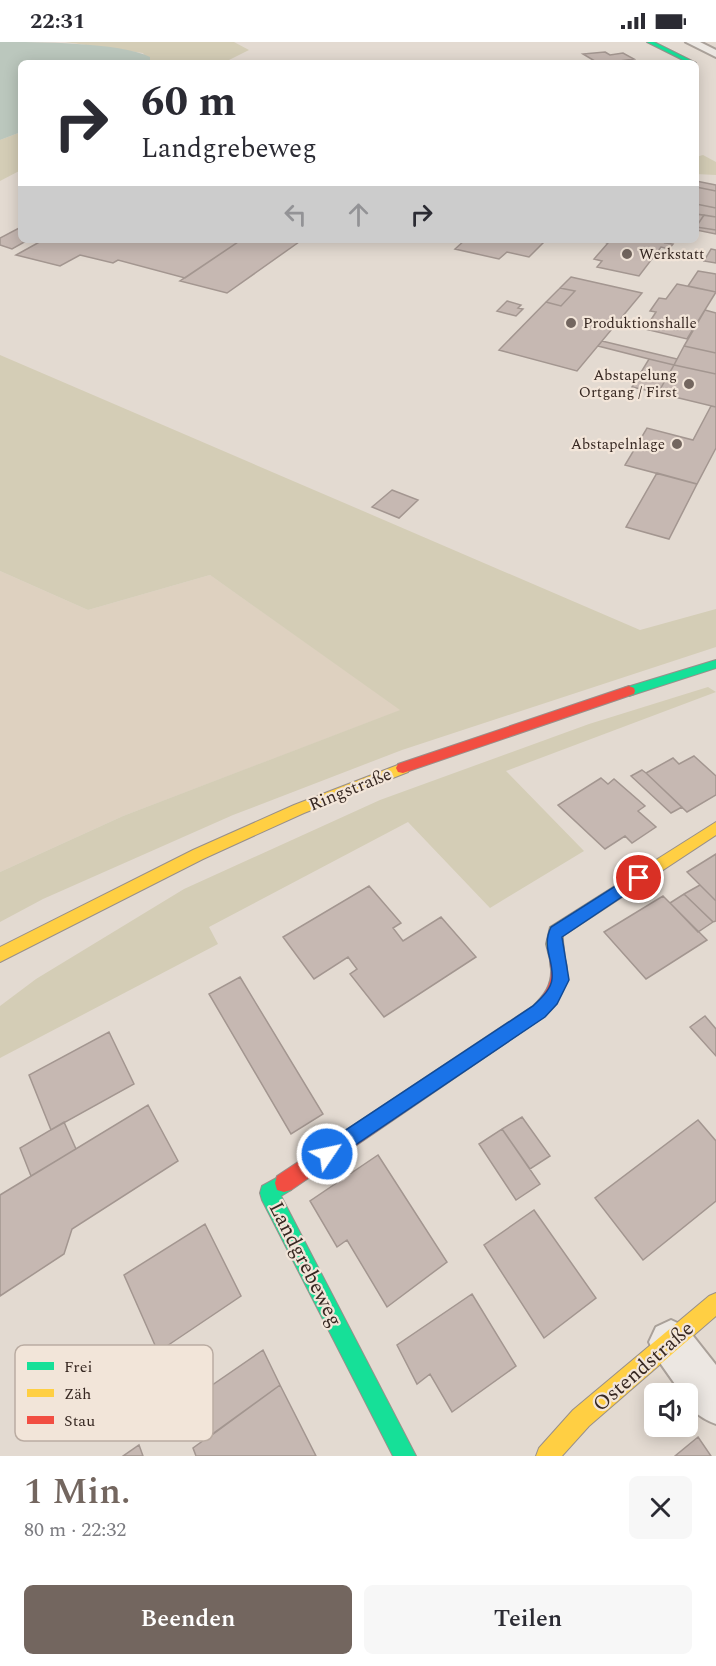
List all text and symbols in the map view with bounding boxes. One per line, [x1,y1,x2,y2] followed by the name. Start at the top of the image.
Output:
[30,5,85,38] text: 22:31
[141,71,236,134] text: 60 m
[42,84,120,162] icon: right
[141,128,317,170] text: Landgrebeweg
[279,198,312,231] icon: left
[342,198,375,231] icon: ahead
[405,198,438,231] icon: right
[639,243,704,266] place label: Werkstatt
[620,247,634,261] marker: Werkstatt
[583,312,697,335] place label: Produktionshalle
[564,316,578,330] marker: Produktionshalle
[579,364,677,404] place label: Abstapelung Ortgang / First
[682,377,696,391] marker: Abstapelung Ortgang / First
[571,433,665,456] place label: Abstapelnlage
[670,437,684,451] marker: Abstapelnlage
[305,761,396,818] street label: Ringstraße
[613,852,664,903] pin
[622,861,655,894] icon: arrive
[295,1122,359,1186] position arrow
[260,1196,350,1333] street label: Landgrebeweg
[586,1314,702,1420] street label: Ostendstraße
[15,1345,213,1441] legend
[64,1355,92,1379] text: Frei
[64,1382,91,1406] text: Zäh
[644,1383,698,1437] map controls
[644,1383,698,1437] button: sound
[64,1409,95,1433] text: Stau
[24,1465,130,1520] text: 1 Min.
[629,1476,692,1539] button: close
[24,1515,126,1545] text: 80 m · 22:32
[24,1585,352,1654] button: Beenden
[364,1585,692,1654] button: Teilen

